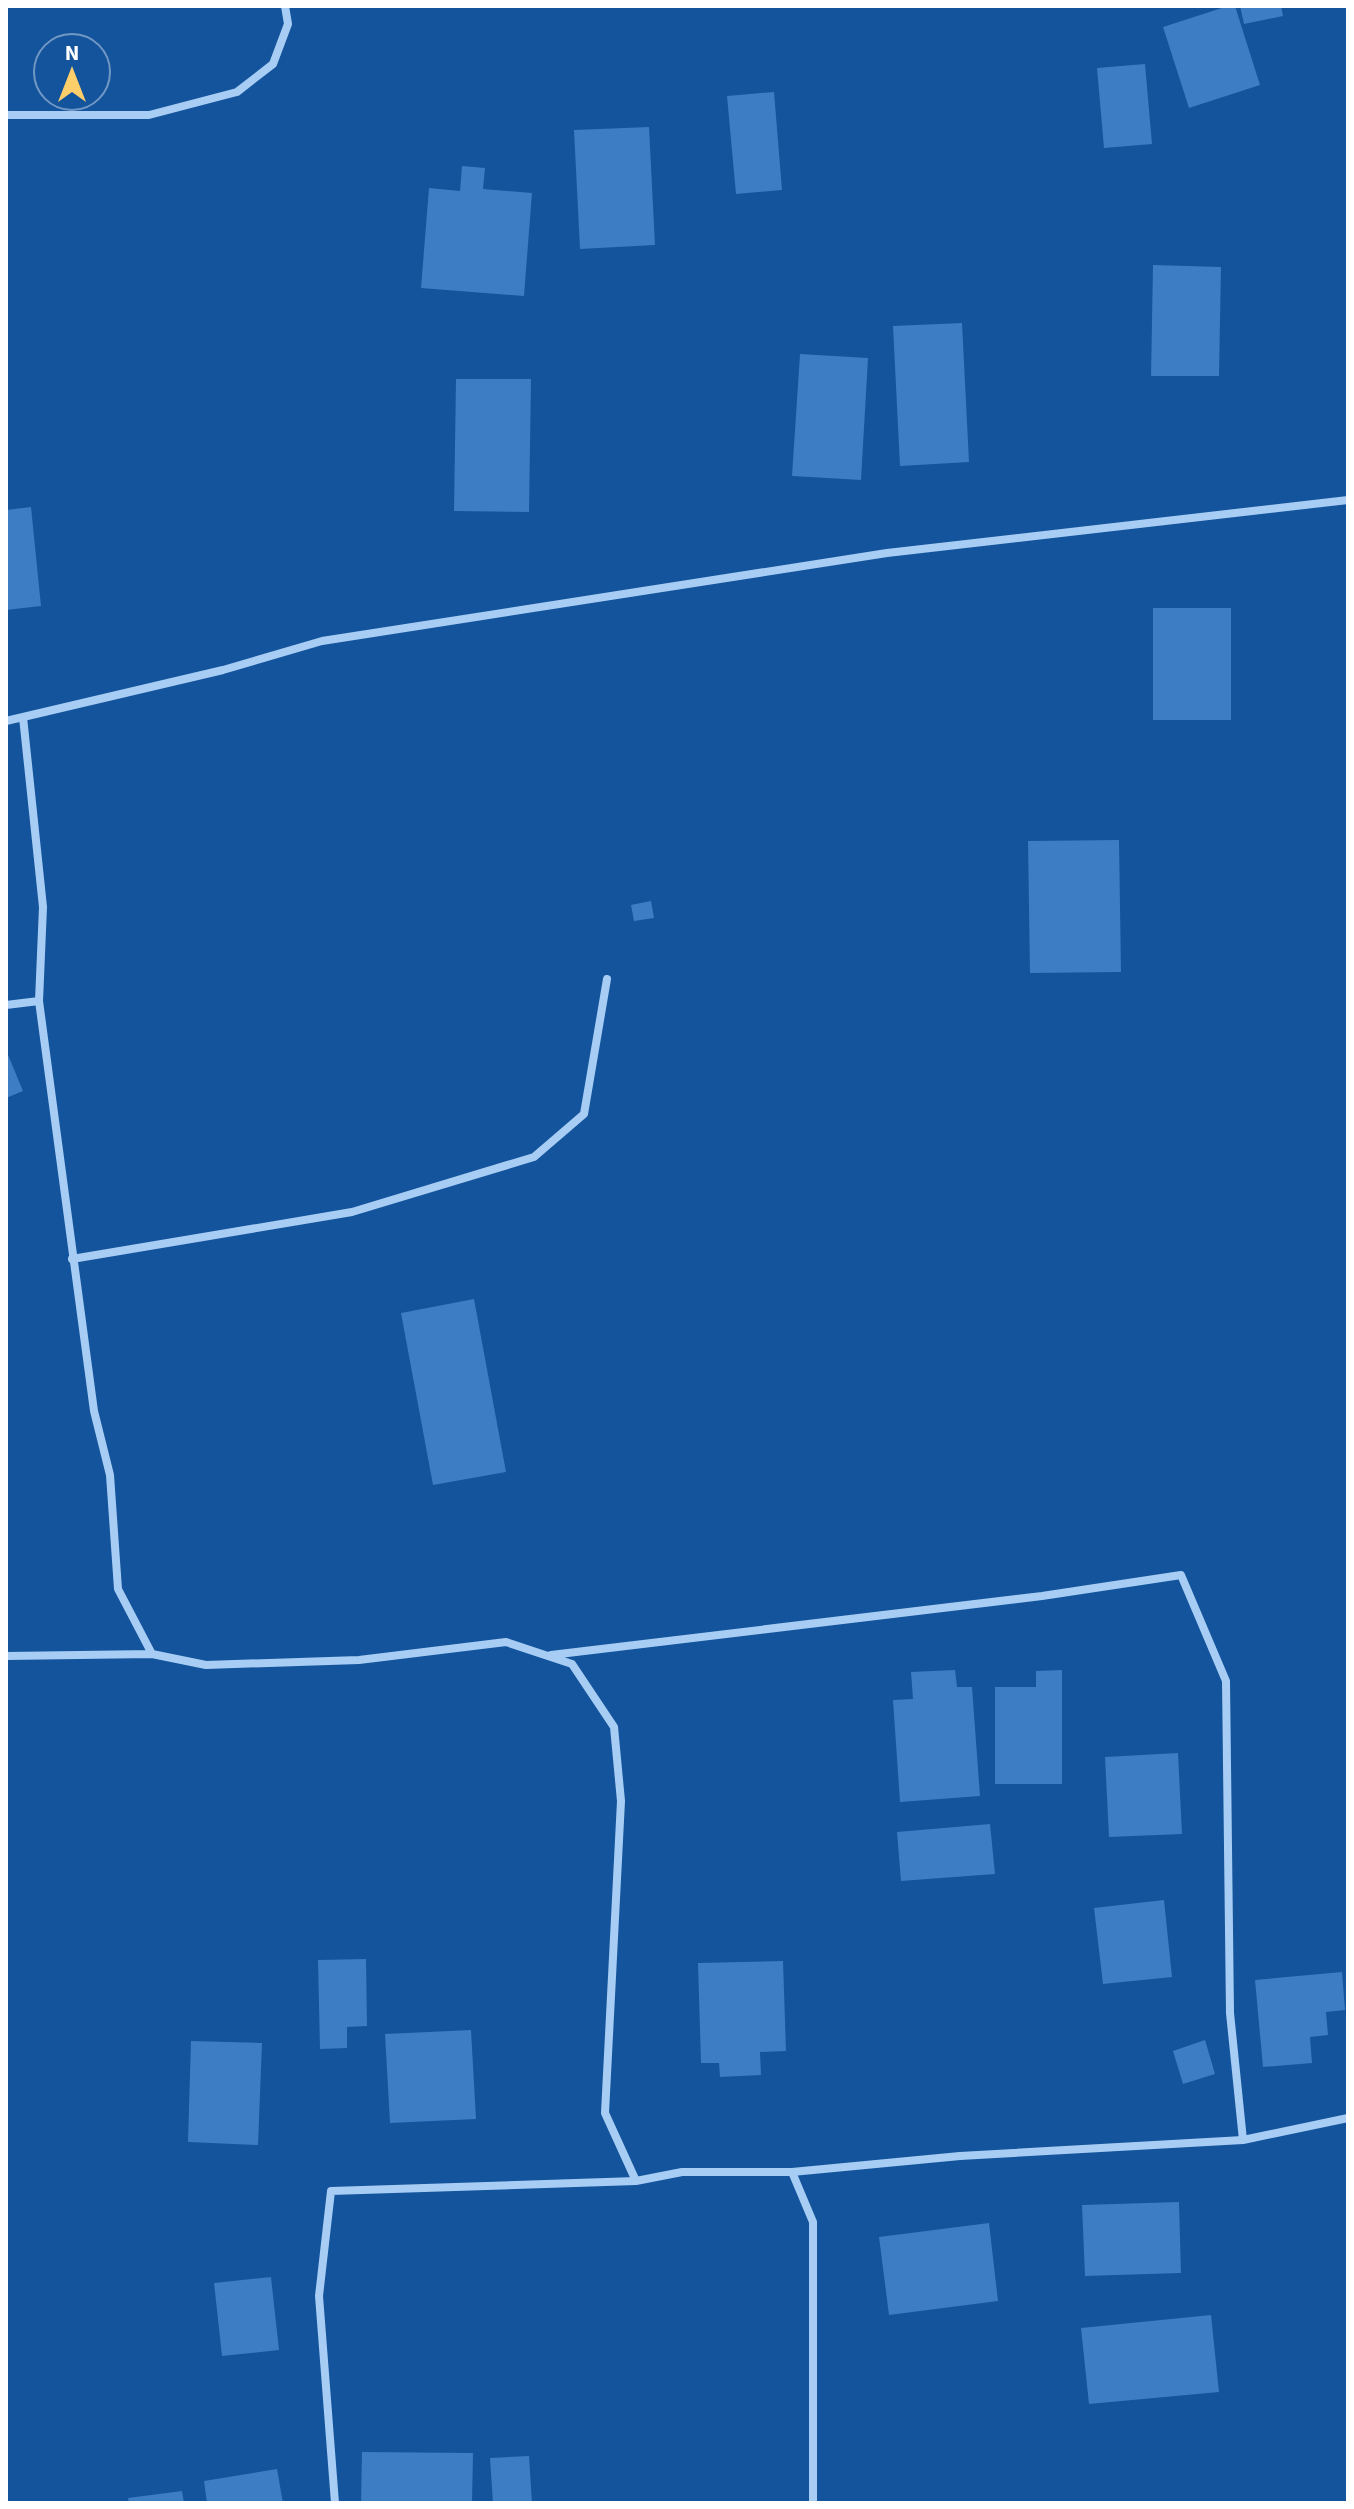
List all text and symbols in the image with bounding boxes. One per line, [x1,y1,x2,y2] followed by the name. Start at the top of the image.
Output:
[32,32,112,112] north arrow
[65,37,79,69] text: N

